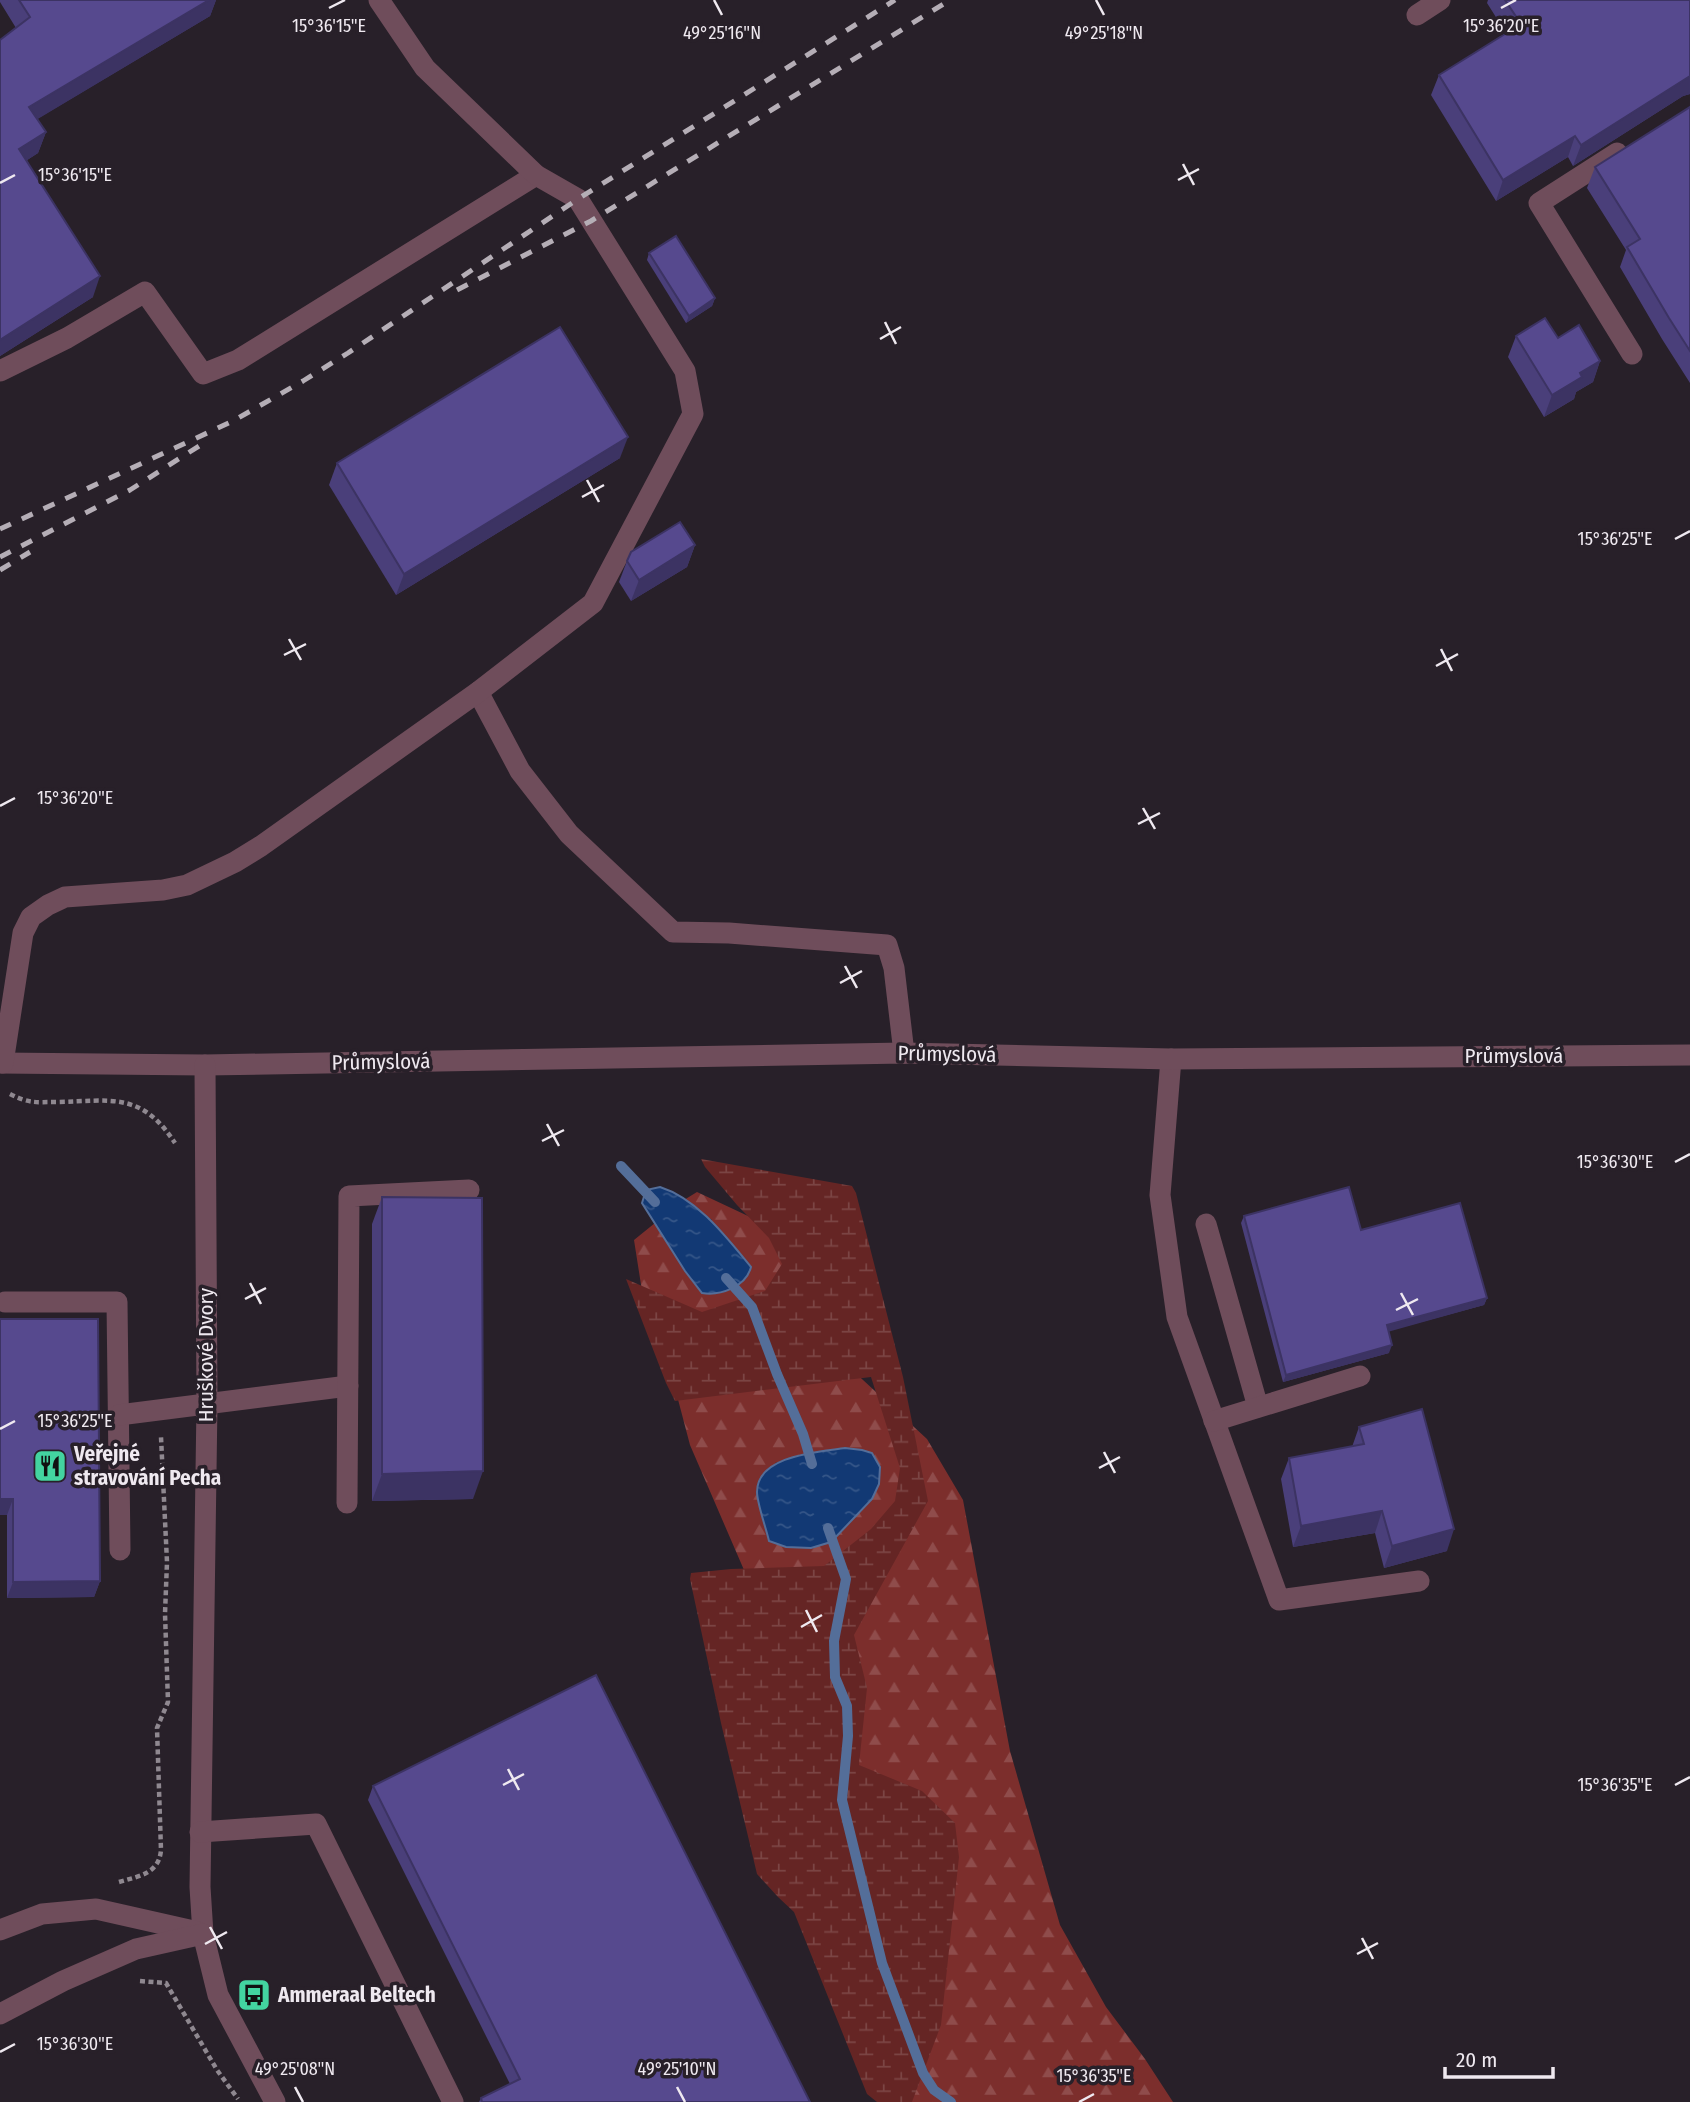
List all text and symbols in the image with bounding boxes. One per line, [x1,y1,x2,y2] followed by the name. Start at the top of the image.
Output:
[292,15,366,37] text: 15°36'15"E
[1463,15,1539,37] text: 15°36'20"E
[683,22,761,44] text: 49°25'16"N
[1065,22,1143,44] text: 49°25'18"N
[38,164,112,186] text: 15°36'15"E
[1578,528,1652,550] text: 15°36'25"E
[37,787,113,809] text: 15°36'20"E
[897,1040,997,1068] street label: Průmyslová
[1465,1043,1563,1069] street label: Průmyslová
[331,1048,431,1076] street label: Průmyslová
[1577,1151,1653,1173] text: 15°36'30"E
[193,1287,219,1422] street label: Hruškové Dvory
[38,1410,112,1432] text: 15°36'25"E
[73,1441,221,1491] place label: Veřejné stravování Pecha
[31,1447,69,1485] restaurant icon: Veřejné stravování Pecha
[1578,1774,1652,1796] text: 15°36'35"E
[235,1976,273,2014] bus stop icon: Ammeraal Beltech
[277,1982,436,2008] place label: Ammeraal Beltech
[37,2033,113,2055] text: 15°36'30"E
[1445,2036,1554,2080] scale bar
[1456,2047,1497,2073] text: 20 m
[255,2058,335,2080] text: 49°25'08"N
[638,2058,716,2080] text: 49°25'10"N
[1057,2065,1131,2087] text: 15°36'35"E

